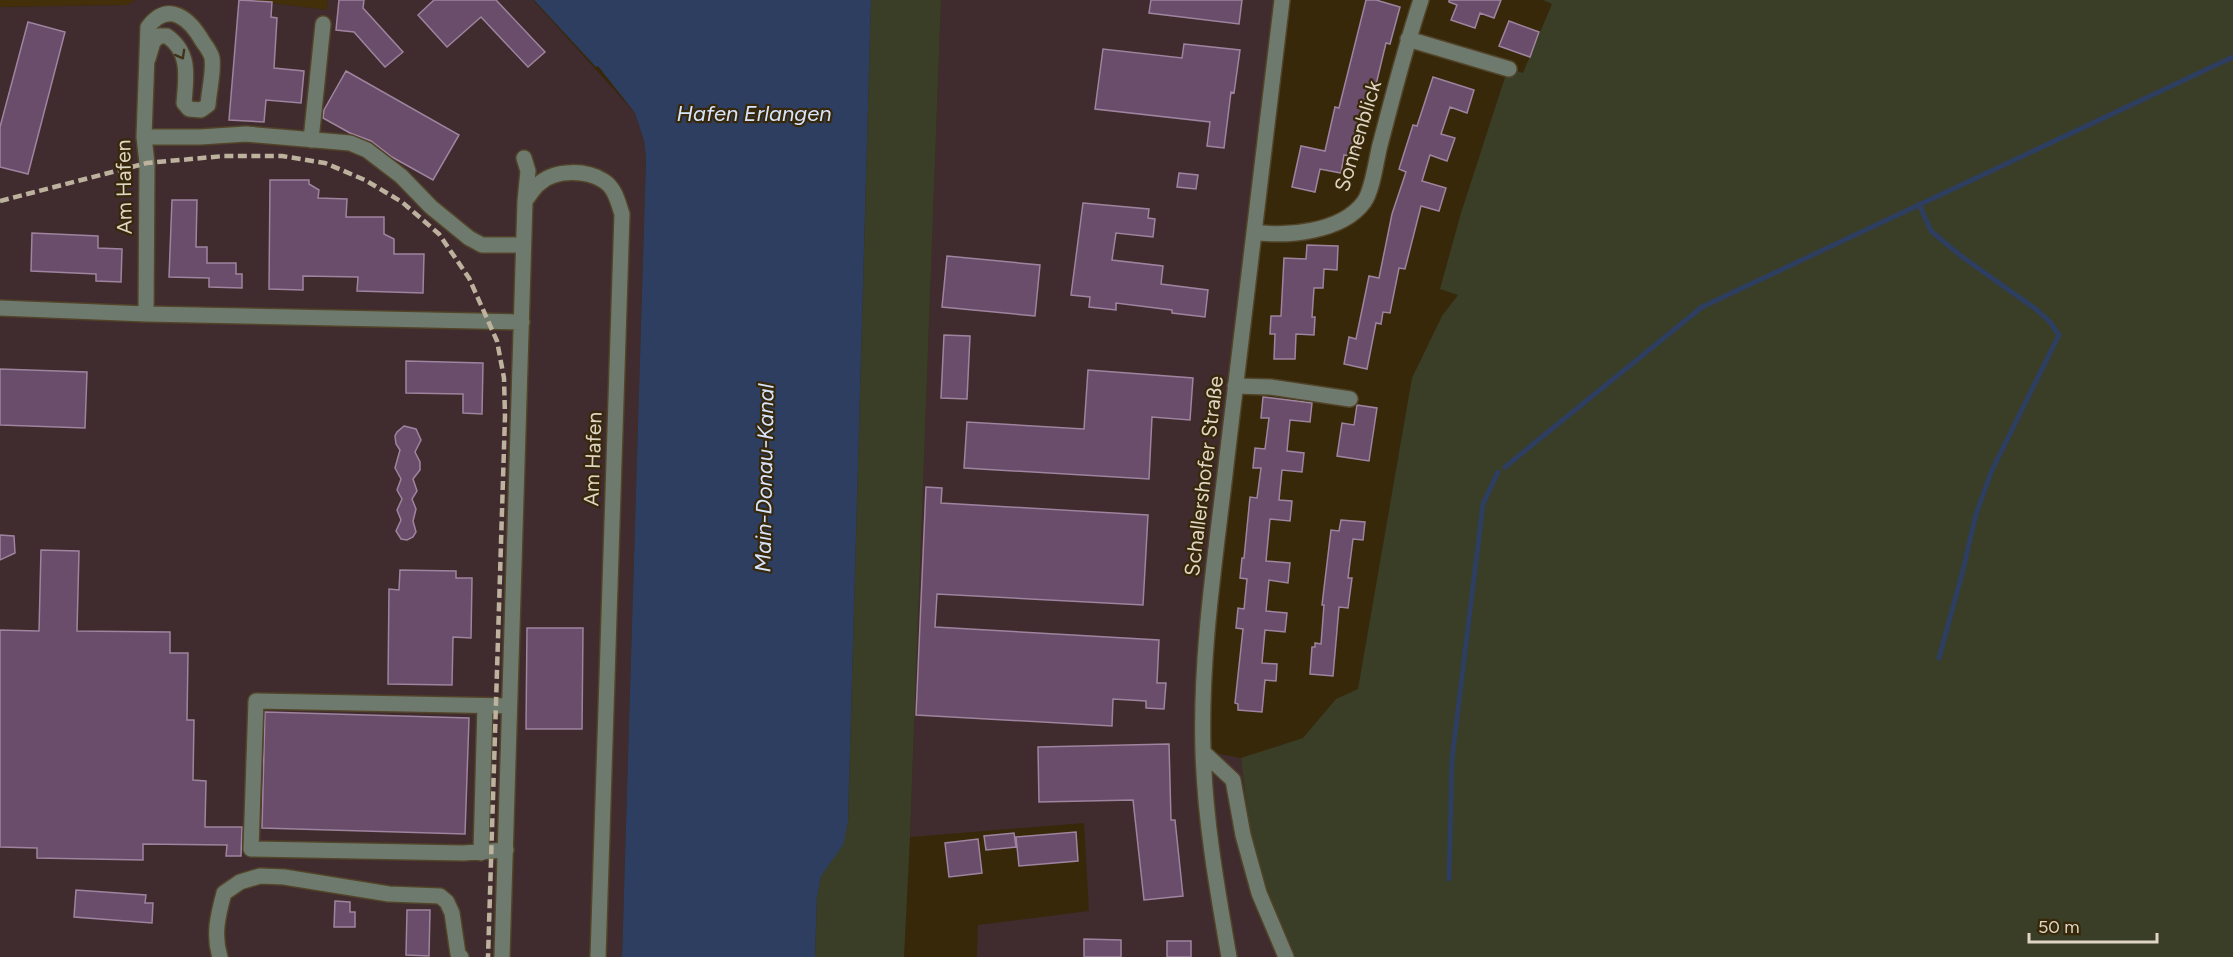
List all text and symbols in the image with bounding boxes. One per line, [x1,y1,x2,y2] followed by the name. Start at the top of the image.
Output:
[174,48,185,59] one-way arrow
[1329,76,1387,195] street label: Sonnenblick
[677,100,831,127] water label: Hafen Erlangen
[110,139,137,235] street label: Am Hafen
[1179,374,1228,577] street label: Schallershofer Straße
[749,383,780,573] water label: Main-Donau-Kanal
[578,411,607,507] street label: Am Hafen
[2029,906,2156,944] scale bar
[2038,916,2080,938] text: 50 m

